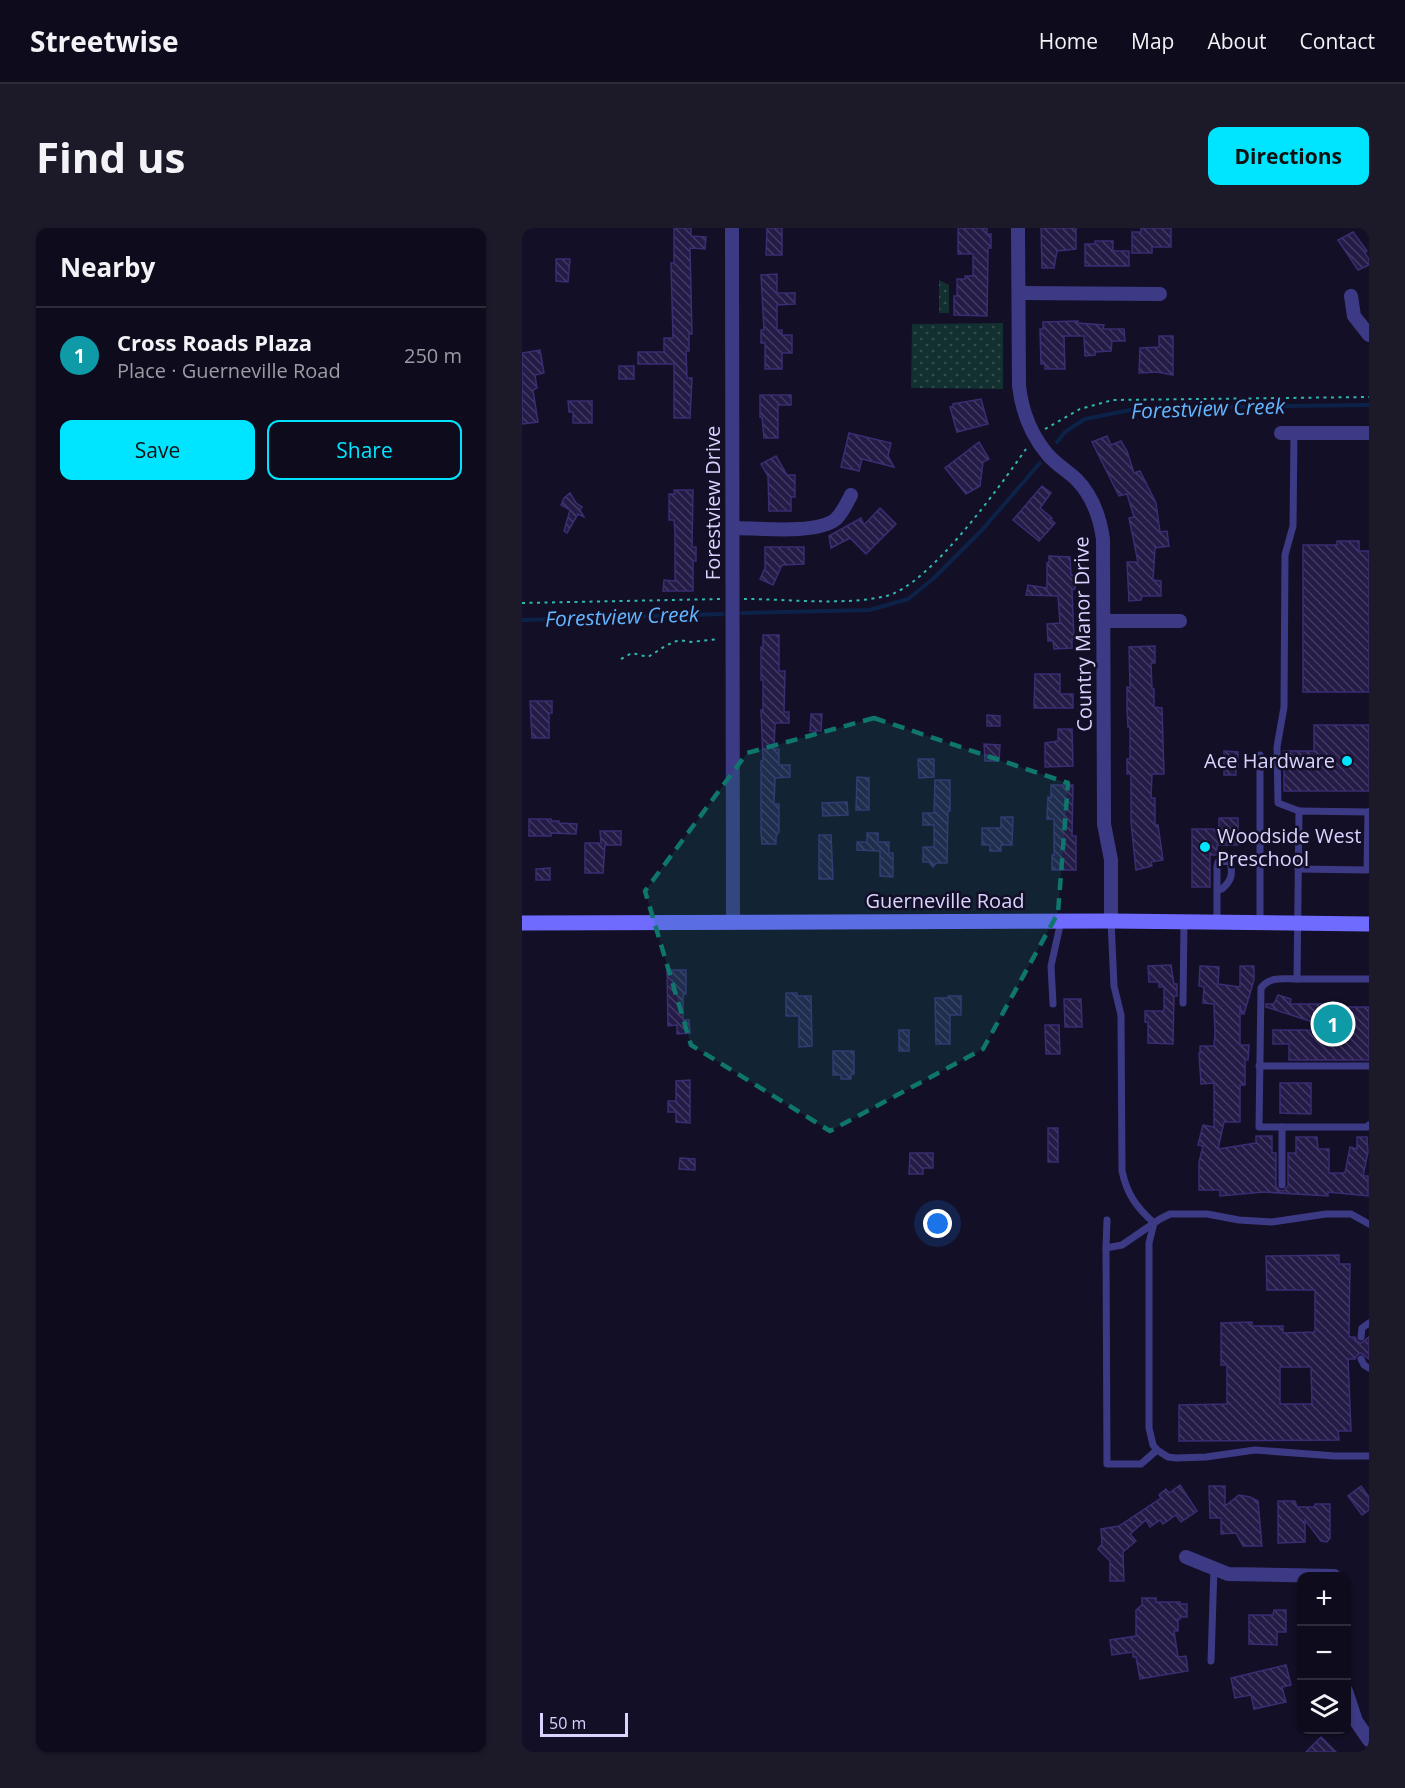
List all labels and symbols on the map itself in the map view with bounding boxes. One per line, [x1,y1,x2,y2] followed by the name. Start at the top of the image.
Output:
[1130,391,1286,425] water label: Forestview Creek
[699,426,726,580] street label: Forestview Drive
[1067,536,1098,732] street label: Country Manor Drive
[544,599,700,633] water label: Forestview Creek
[1204,747,1335,774] place label: Ace Hardware
[1340,754,1354,768] marker: Ace Hardware
[1217,822,1361,872] place label: Woodside West Preschool
[1198,840,1212,854] marker: Woodside West Preschool
[866,887,1025,914] street label: Guerneville Road
[1314,1002,1352,1046] pin: 1
[923,1209,952,1238] your location
[540,1710,628,1738] scale bar

